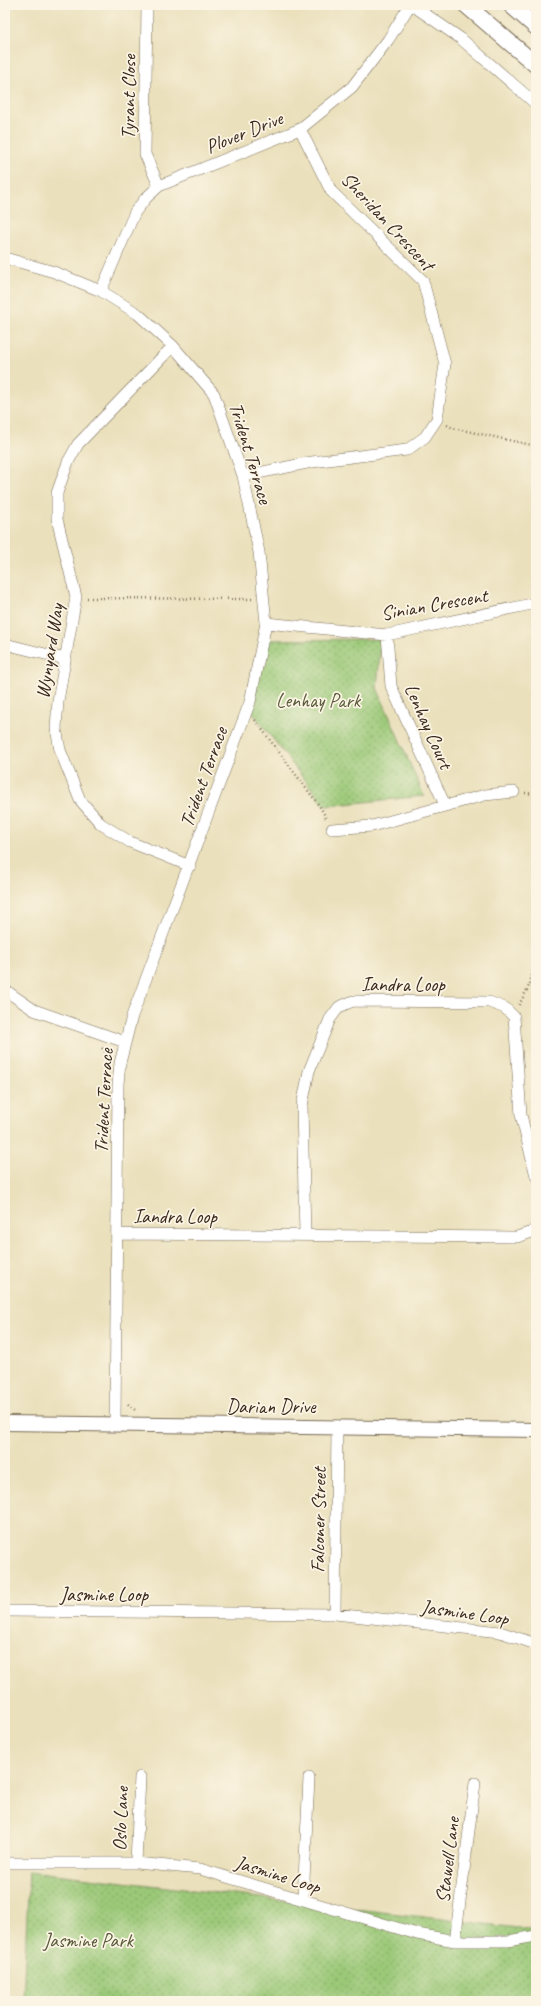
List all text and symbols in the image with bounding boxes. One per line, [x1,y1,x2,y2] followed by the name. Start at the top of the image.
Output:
[115,53,142,140] street label: Tyrant Close
[202,105,288,159] street label: Plover Drive
[336,167,442,278] street label: Sheridan Crescent
[223,399,278,508] street label: Trident Terrace
[379,582,492,626] street label: Sinian Crescent
[30,600,70,700] street label: Wynyard Way
[399,680,459,775] street label: Lenhay Court
[276,688,362,713] park label: Lenhay Park
[174,722,234,831] street label: Trident Terrace
[361,972,446,997] street label: Iandra Loop
[88,1047,119,1154] street label: Trident Terrace
[133,1204,218,1229] street label: Iandra Loop
[226,1394,317,1419] street label: Darian Drive
[305,1465,332,1573] street label: Falconer Street
[59,1582,149,1607] street label: Jasmine Loop
[419,1594,512,1631] street label: Jasmine Loop
[107,1785,134,1852] street label: Oslo Lane
[430,1814,465,1904] street label: Stawell Lane
[231,1849,325,1900] street label: Jasmine Loop
[42,1928,134,1953] park label: Jasmine Park

